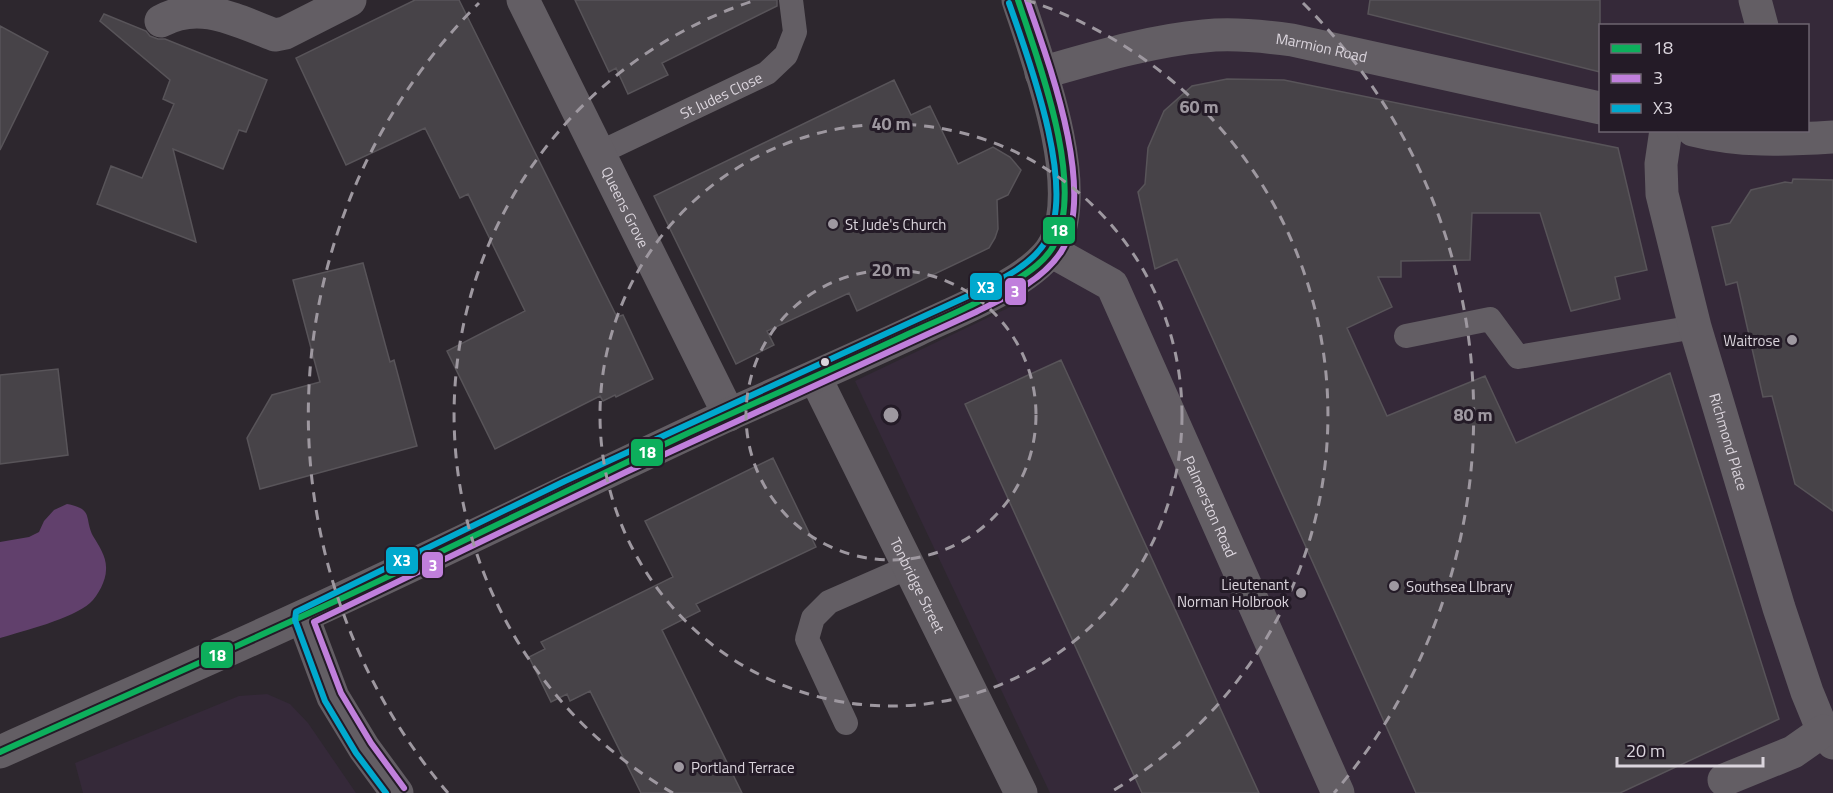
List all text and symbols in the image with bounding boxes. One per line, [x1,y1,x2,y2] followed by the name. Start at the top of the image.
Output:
[1599,24,1809,132] legend
[1275,27,1369,68] street label: Marmion Road
[1653,34,1673,61] text: 18
[1653,64,1663,91] text: 3
[676,65,766,124] street label: St Judes Close
[1179,93,1219,120] text: 60 m
[1653,94,1673,121] text: X3
[871,110,911,137] text: 40 m
[596,162,656,252] street label: Queens Grove
[845,213,946,236] place label: St Jude's Church
[1042,216,1076,245] line badge: 18
[826,217,840,231] marker: St Jude's Church
[1050,218,1068,242] text: 18
[871,256,911,283] text: 20 m
[969,272,1003,301] line badge: X3
[977,275,995,299] text: X3
[1004,277,1027,306] line badge: 3
[1011,279,1019,303] text: 3
[1723,329,1780,352] place label: Waitrose
[1785,333,1799,347] marker: Waitrose
[819,356,831,368] unlabelled marker
[1704,390,1755,493] street label: Richmond Place
[1453,401,1493,428] text: 80 m
[881,405,901,425] centre of rings
[630,438,664,467] line badge: 18
[638,440,656,464] text: 18
[1178,452,1243,561] street label: Palmerston Road
[885,533,952,637] street label: Tonbridge Street
[385,546,419,575] line badge: X3
[393,548,411,572] text: X3
[421,551,444,579] line badge: 3
[429,553,437,577] text: 3
[1177,573,1290,613] place label: Lieutenant Norman Holbrook
[1406,575,1513,598] place label: Southsea LIbrary
[1387,579,1401,593] marker: Southsea LIbrary
[1294,586,1308,600] marker: Lieutenant Norman Holbrook
[200,641,234,669] line badge: 18
[208,643,226,667] text: 18
[1617,730,1762,768] scale bar
[1626,737,1665,764] text: 20 m
[691,756,795,779] place label: Portland Terrace
[672,760,686,774] marker: Portland Terrace

